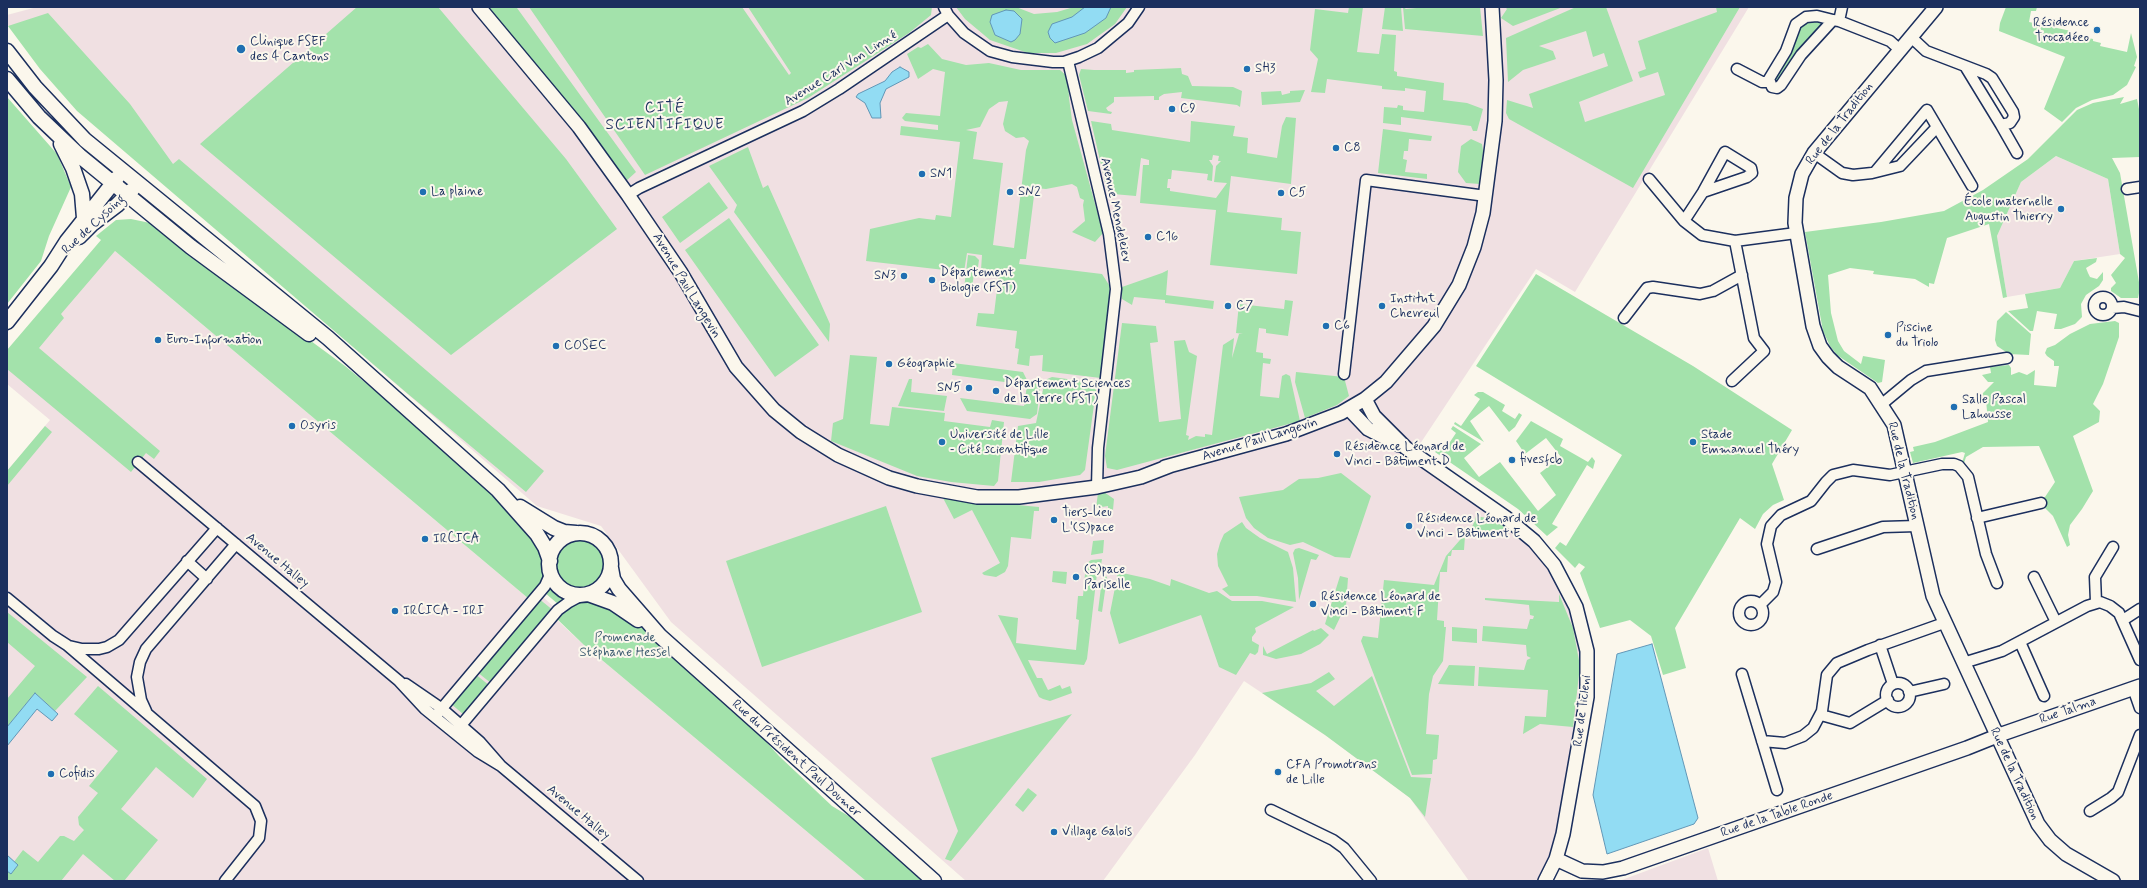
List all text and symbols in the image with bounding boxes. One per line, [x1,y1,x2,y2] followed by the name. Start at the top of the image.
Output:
[2033,15,2089,46] place label: Résidence Trocadéeo
[2092,25,2102,35] marker: Résidence Trocadéeo
[782,28,900,110] street label: Avenue Carl Von Linné
[250,34,329,65] place label: Clinique FSEF des 4 Cantons
[235,43,247,55] marker: Clinique FSEF des 4 Cantons
[1255,61,1275,77] place label: SH3
[1242,64,1252,74] marker: SH3
[1803,80,1877,168] street label: Rue de la Tradition
[607,100,723,135] district label: CITÉ SCIENTIFIQUE
[1180,101,1196,117] place label: C9
[1167,104,1177,114] marker: C9
[1344,140,1361,156] place label: C8
[1331,143,1341,153] marker: C8
[1096,156,1134,264] street label: Avenue Mendeleiev
[930,166,952,182] place label: SN1
[917,169,927,179] marker: SN1
[431,184,483,200] place label: La plaine
[1018,184,1041,200] place label: SN2
[1289,185,1306,201] place label: C5
[418,187,428,197] marker: La plaine
[1005,187,1015,197] marker: SN2
[1276,188,1286,198] marker: C5
[59,192,129,258] street label: Rue de Cysoing
[1964,194,2053,225] place label: École maternelle Augustin Thierry
[2056,204,2066,214] marker: École maternelle Augustin Thierry
[1156,229,1178,245] place label: C16
[648,231,724,341] street label: Avenue Paul Langevin
[1143,232,1153,242] marker: C16
[940,265,1016,296] place label: Département Biologie (FST)
[874,268,896,284] place label: SN3
[899,271,909,281] marker: SN3
[927,275,937,285] marker: Département Biologie (FST)
[1390,291,1440,322] place label: Institut Chevreul
[1236,298,1253,314] place label: C7
[1223,301,1233,311] marker: C7
[1377,301,1387,311] marker: Institut Chevreul
[1334,318,1350,334] place label: C6
[1896,320,1938,351] place label: Piscine du Triolo
[1321,321,1331,331] marker: C6
[1883,330,1893,340] marker: Piscine du Triolo
[166,332,262,348] place label: Euro-Information
[153,335,163,345] marker: Euro-Information
[564,338,606,354] place label: COSEC
[551,341,561,351] marker: COSEC
[897,356,955,372] place label: Géographie
[884,359,894,369] marker: Géographie
[1004,376,1130,407] place label: Département Sciences de la Terre (FST)
[937,380,961,396] place label: SN5
[964,383,974,393] marker: SN5
[991,386,1001,396] marker: Département Sciences de la Terre (FST)
[1962,392,2026,423] place label: Salle Pascal Lahousse
[1949,402,1959,412] marker: Salle Pascal Lahousse
[1200,415,1320,465] street label: Avenue Paul Langevin
[300,418,336,434] place label: Osyris
[1883,420,1923,522] street label: Rue de la Tradition
[287,421,297,431] marker: Osyris
[950,427,1049,458] place label: Université de Lille ‐ Cité scientifique
[1701,427,1799,458] place label: Stade Emmanuel Théry
[937,437,947,447] marker: Université de Lille ‐ Cité scientifique
[1688,437,1698,447] marker: Stade Emmanuel Théry
[1345,439,1465,470] place label: Résidence Léonard de Vinci - Bâtiment D
[1332,449,1342,459] marker: Résidence Léonard de Vinci - Bâtiment D
[1520,452,1562,468] place label: fivesfcb
[1507,455,1517,465] marker: fivesfcb
[1062,505,1114,536] place label: Tiers-lieu L'(S)pace
[1417,511,1537,542] place label: Résidence Léonard de Vinci - Bâtiment E
[1049,515,1059,525] marker: Tiers-lieu L'(S)pace
[1404,521,1414,531] marker: Résidence Léonard de Vinci - Bâtiment E
[242,530,312,592] street label: Avenue Halley
[433,531,479,547] place label: IRCICA
[420,534,430,544] marker: IRCICA
[1084,562,1130,593] place label: (S)pace Pariselle
[1071,572,1081,582] marker: (S)pace Pariselle
[1321,589,1441,620] place label: Résidence Léonard de Vinci - Bâtiment F
[1308,599,1318,609] marker: Résidence Léonard de Vinci - Bâtiment F
[403,603,484,619] place label: IRCICA - IRI
[390,606,400,616] marker: IRCICA - IRI
[580,630,670,661] park label: Promenade Stéphane Hessel
[1571,674,1595,748] street label: Rue de Ticleni
[2038,694,2098,728] street label: Rue Talma
[728,697,864,821] street label: Rue du Président Paul Doumer
[1986,725,2042,823] street label: Rue de la Tradition
[1286,757,1377,788] place label: CFA Promotrans de Lille
[59,766,95,782] place label: Cofidis
[1273,767,1283,777] marker: CFA Promotrans de Lille
[46,769,56,779] marker: Cofidis
[543,782,613,844] street label: Avenue Halley
[1719,788,1835,842] street label: Rue de la Table Ronde
[1062,824,1132,840] place label: Village Galois
[1049,827,1059,837] marker: Village Galois

